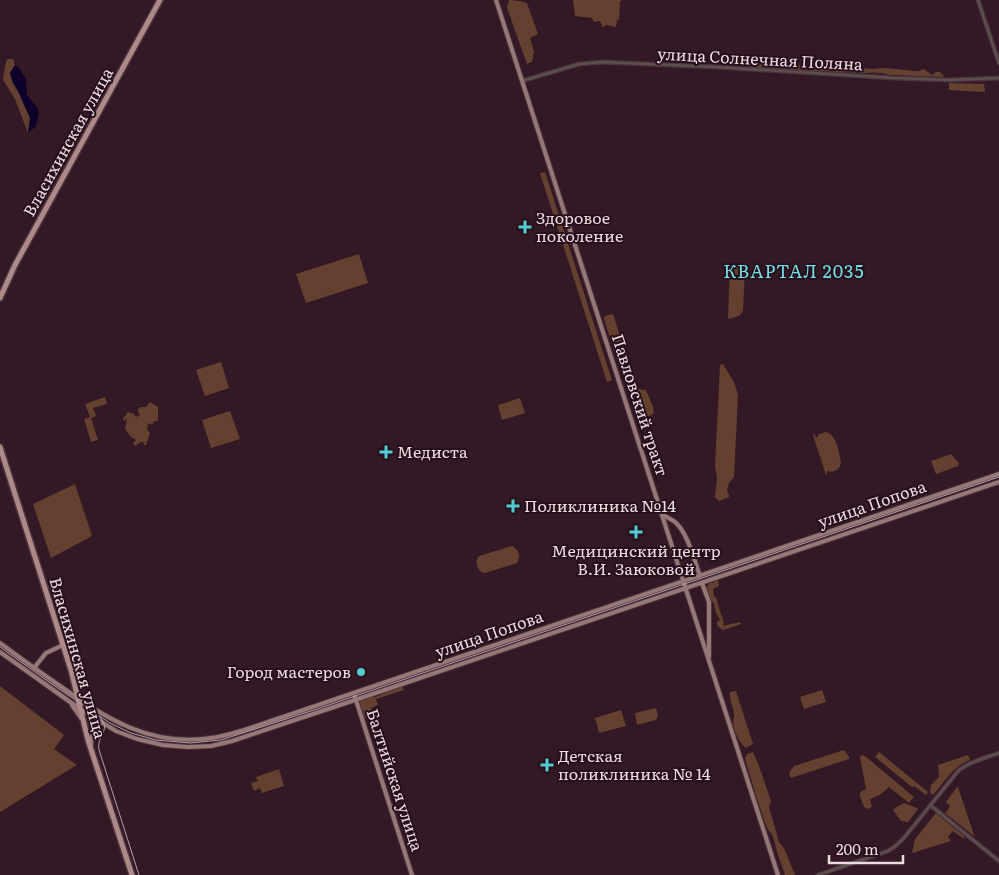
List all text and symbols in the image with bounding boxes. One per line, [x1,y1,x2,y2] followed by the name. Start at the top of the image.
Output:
[657,41,864,75] street label: улица Солнечная Поляна
[16,62,118,220] street label: Власихинская улица
[536,205,623,247] place label: Здоровое поколение
[518,220,532,234] marker: Здоровое поколение
[723,257,865,284] district label: КВАРТАЛ 2035
[607,330,675,479] street label: Павловский тракт
[397,439,468,463] place label: Медиста
[379,445,393,459] marker: Медиста
[814,473,929,533] street label: улица Попова
[524,493,676,517] place label: Поликлиника №14
[506,499,520,513] marker: Поликлиника №14
[629,525,643,539] marker: Медицинский центр В.И. Заюковой
[551,538,721,580] place label: Медицинский центр В.И. Заюковой
[44,574,114,742] street label: Власихинская улица
[431,603,546,663] street label: улица Попова
[227,659,351,683] place label: Город мастеров
[355,666,367,678] marker: Город мастеров
[362,705,430,854] street label: Балтийская улица
[558,743,711,785] place label: Детская поликлиника № 14
[540,758,554,772] marker: Детская поликлиника № 14
[829,832,903,864] scale bar
[836,837,879,860] text: 200 m

